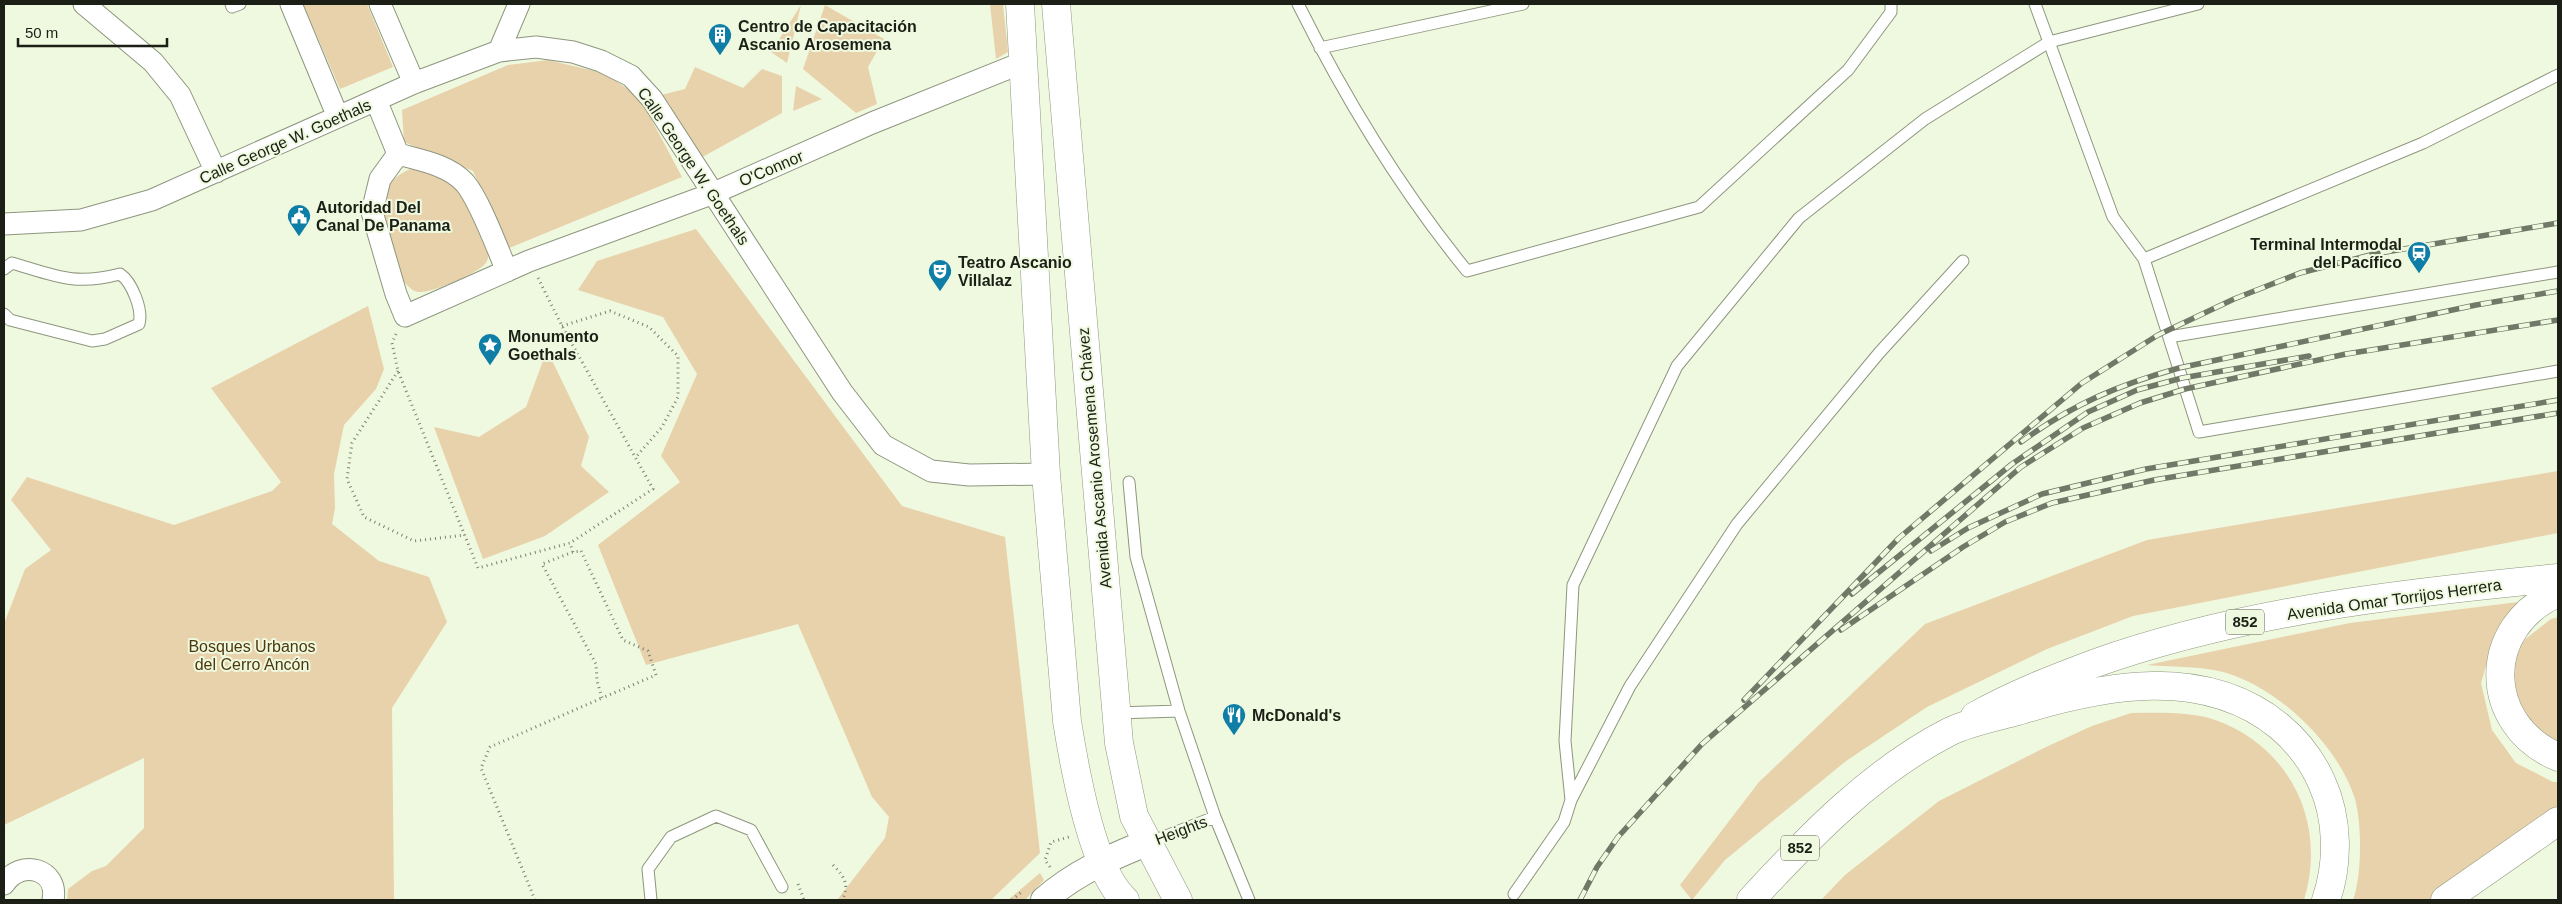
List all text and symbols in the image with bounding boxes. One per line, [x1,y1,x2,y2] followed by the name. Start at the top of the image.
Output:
[18,15,166,47] scale bar
[738,18,917,53] place label: Centro de Capacitación Ascanio Arosemena
[707,22,733,56] building icon: Centro de Capacitación Ascanio Arosemena
[25,24,58,41] text: 50 m
[635,84,753,248] street label: Calle George W. Goethals
[197,96,374,187] street label: Calle George W. Goethals
[737,147,806,190] street label: O'Connor
[316,199,450,234] place label: Autoridad Del Canal De Panama
[286,203,312,237] public building icon: Autoridad Del Canal De Panama
[2250,236,2402,271] place label: Terminal Intermodal del Pacífico
[2406,240,2432,274] station icon: Terminal Intermodal del Pacífico
[958,254,1072,289] place label: Teatro Ascanio Villalaz
[927,258,953,292] theatre icon: Teatro Ascanio Villalaz
[1075,327,1114,589] street label: Avenida Ascanio Arosemena Chávez
[508,328,599,363] place label: Monumento Goethals
[477,332,503,366] place icon: Monumento Goethals
[2286,576,2502,623] street label: Avenida Omar Torrijos Herrera
[2226,610,2264,634] road number: 852
[188,638,316,673] park label: Bosques Urbanos del Cerro Ancón
[1221,702,1247,736] restaurant icon: McDonald's
[1252,707,1341,724] place label: McDonald's
[1153,813,1210,848] street label: Heights
[1781,836,1819,860] road number: 852

